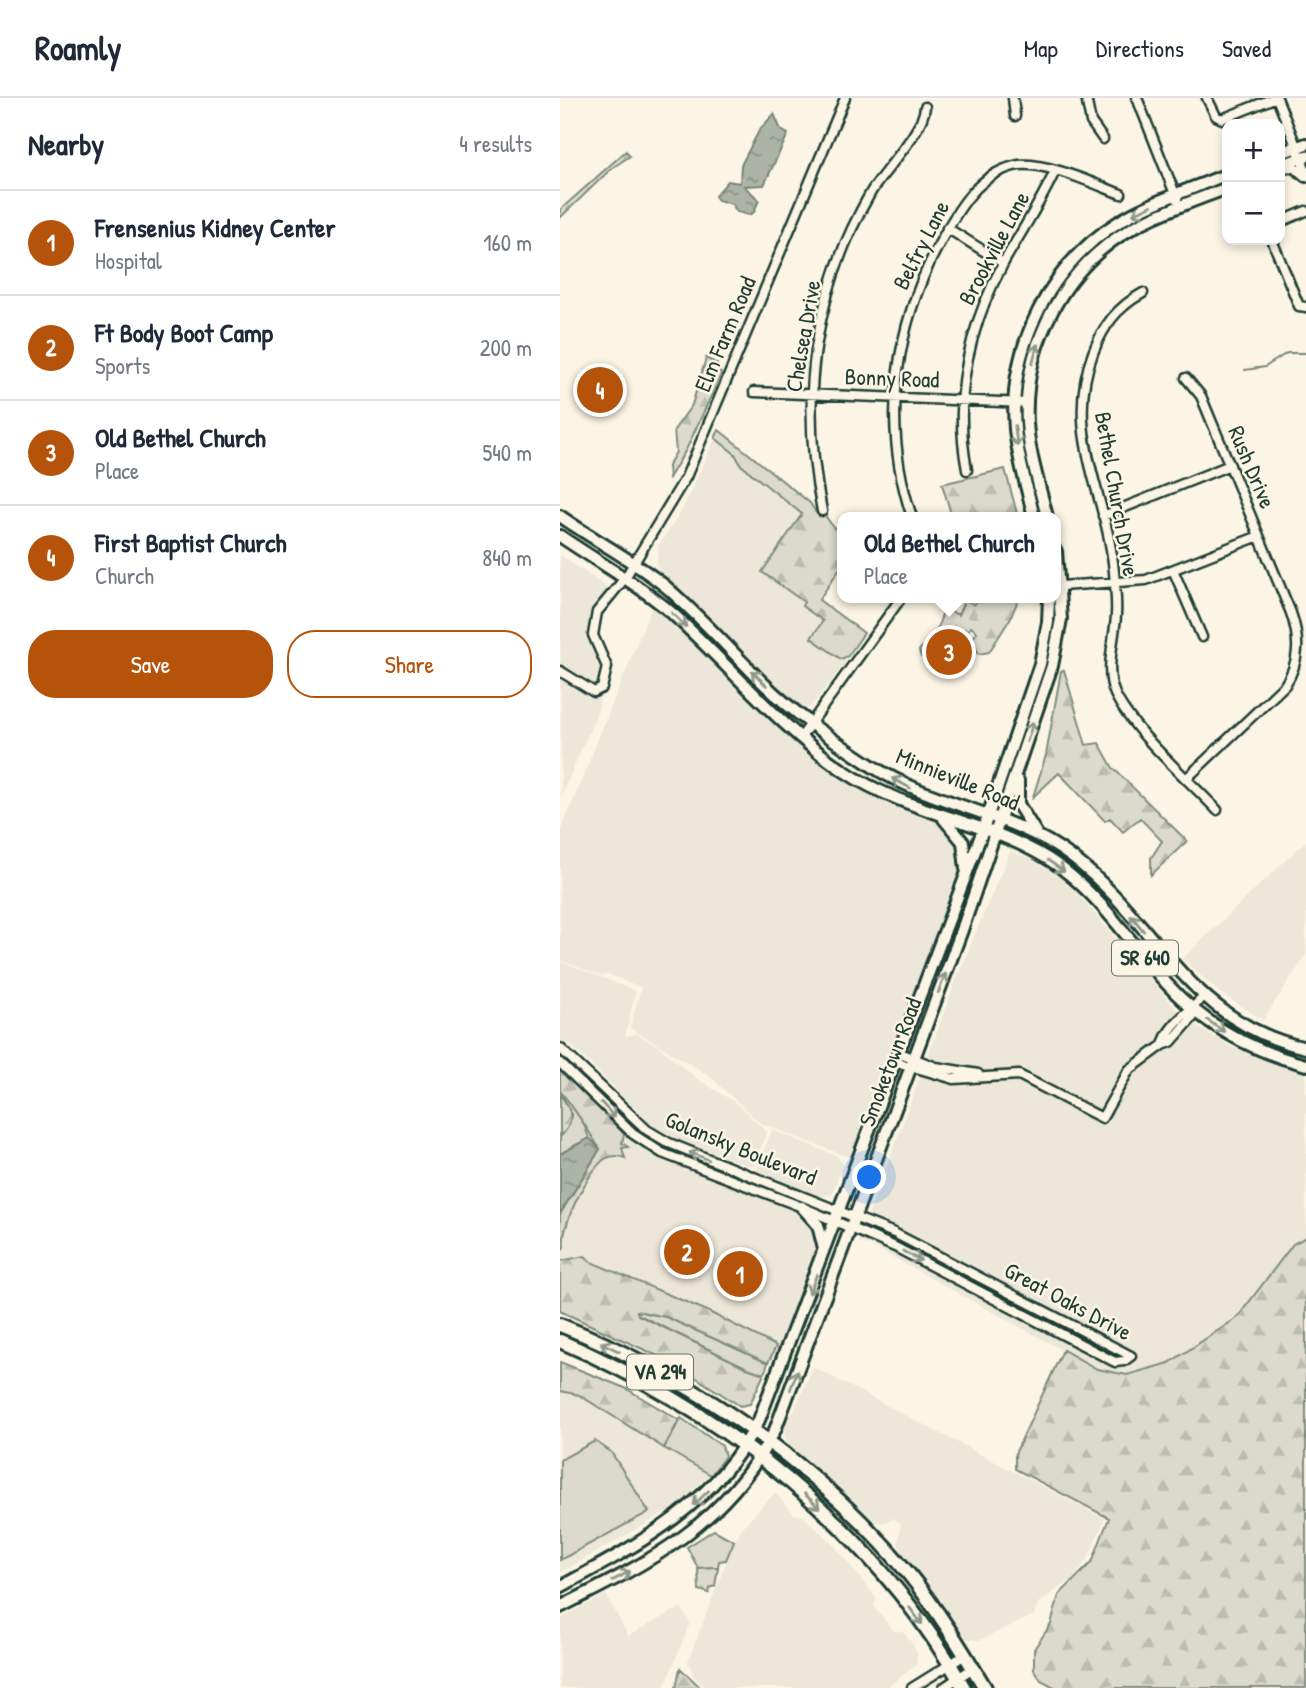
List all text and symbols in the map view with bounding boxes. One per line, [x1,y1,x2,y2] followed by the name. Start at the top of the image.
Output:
[35,26,121,70] text: Roamly
[1024,32,1058,64] text: Map
[1096,32,1184,64] text: Directions
[1222,32,1271,64] text: Saved
[1222,119,1285,245] map controls
[1222,119,1285,182] button: +
[28,124,104,164] text: Nearby
[459,128,532,159] text: 4 results
[1222,182,1285,245] button: −
[951,186,1036,310] street label: Brookville Lane
[885,195,956,295] street label: Belfry Lane
[1132,204,1153,217] one-way arrow
[95,210,335,245] text: Frensenius Kidney Center
[47,227,55,258] text: 1
[483,227,532,258] text: 160 m
[95,245,162,276] text: Hospital
[686,271,763,396] street label: Elm Farm Road
[777,278,828,394] street label: Chelsea Drive
[95,315,273,350] text: Ft Body Boot Camp
[46,332,56,363] text: 2
[480,332,532,363] text: 200 m
[1030,343,1043,365] one-way arrow
[95,350,150,381] text: Sports
[844,360,940,395] street label: Bonny Road
[577,364,623,416] pin: 4
[1088,409,1147,579] street label: Bethel Church Drive
[95,420,266,455] text: Old Bethel Church
[1221,421,1284,513] street label: Rush Drive
[1010,424,1023,447] one-way arrow
[46,437,56,468] text: 3
[482,437,532,468] text: 540 m
[95,455,139,486] text: Place
[837,512,1061,603] popup
[95,525,286,560] text: First Baptist Church
[864,525,1034,560] text: Old Bethel Church
[47,542,55,573] text: 4
[482,542,532,573] text: 840 m
[95,560,154,591] text: Church
[864,560,908,591] text: Place
[670,612,687,629] one-way arrow
[926,626,972,678] pin: 3
[28,630,273,698] button: Save
[287,630,532,698] button: Share
[751,670,768,687] one-way arrow
[1025,722,1038,744] one-way arrow
[892,740,1024,817] street label: Minnieville Road
[891,776,912,789] one-way arrow
[1046,858,1065,873] one-way arrow
[1130,914,1145,932] one-way arrow
[1112,940,1178,976] road number: SR 640
[937,973,949,995] one-way arrow
[851,993,928,1131] street label: Smoketown Road
[1206,1019,1225,1033] one-way arrow
[600,1102,617,1119] one-way arrow
[661,1103,822,1192] street label: Golansky Boulevard
[689,1148,711,1161] one-way arrow
[852,1160,886,1194] your location
[664,1226,710,1278] pin: 2
[717,1248,763,1300] pin: 1
[901,1250,922,1264] one-way arrow
[999,1254,1137,1347] street label: Great Oaks Drive
[806,1273,818,1295] one-way arrow
[600,1340,621,1353] one-way arrow
[627,1354,693,1390] road number: VA 294
[789,1370,802,1392] one-way arrow
[693,1489,710,1506] one-way arrow
[803,1493,820,1510] one-way arrow
[610,1569,630,1583] one-way arrow
[908,1606,923,1625] one-way arrow

